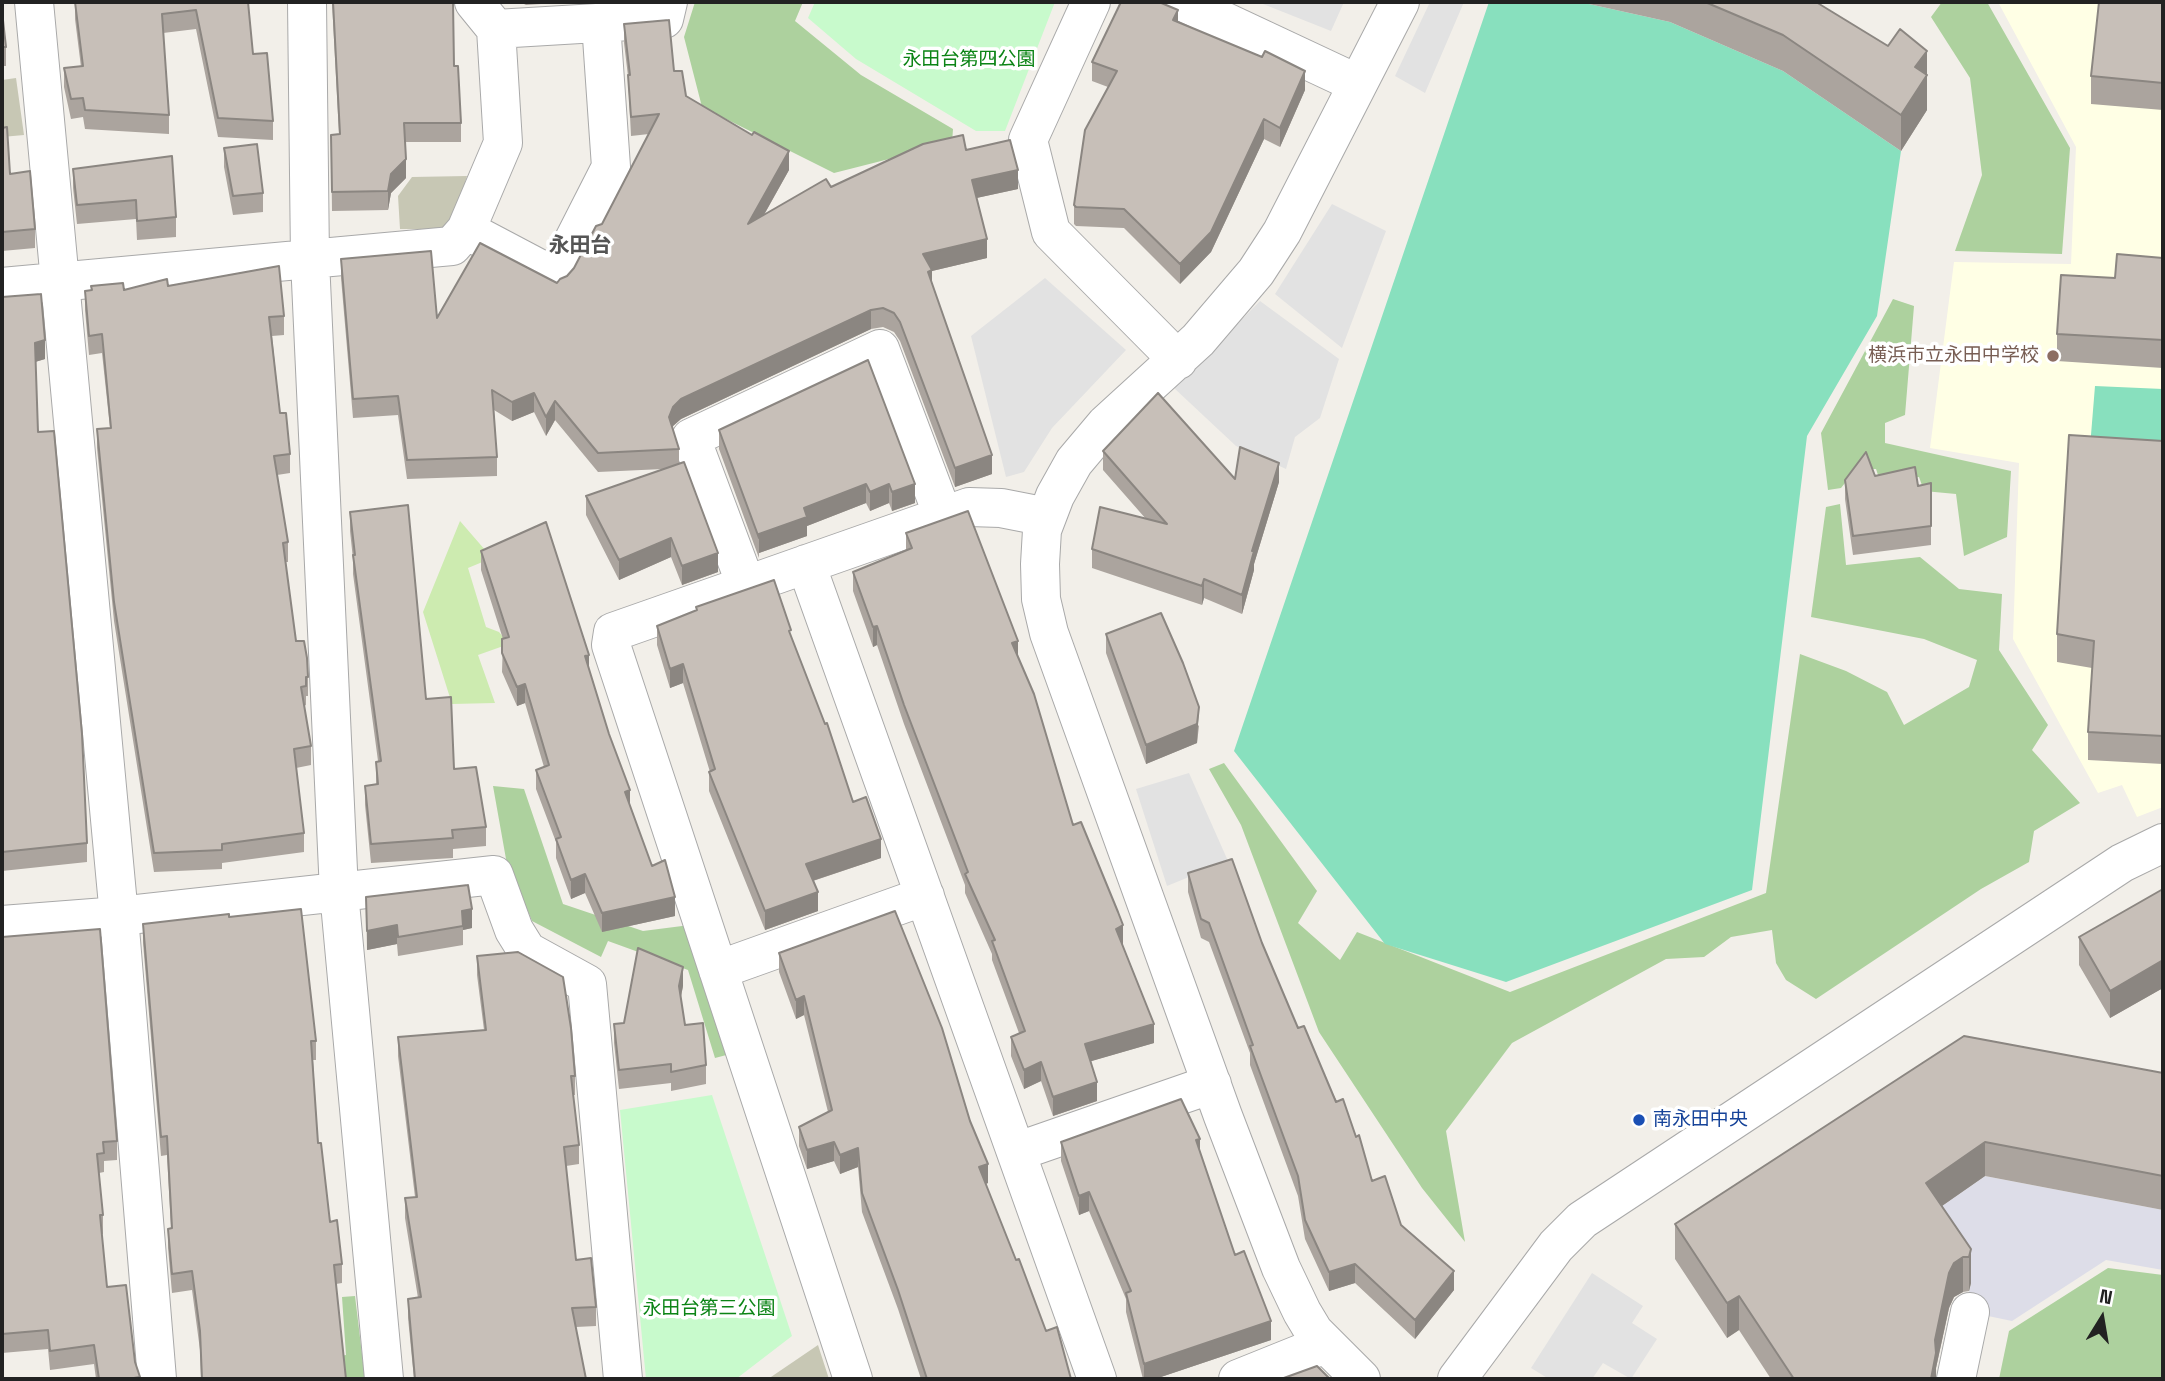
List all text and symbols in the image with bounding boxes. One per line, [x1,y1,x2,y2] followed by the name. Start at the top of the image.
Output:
[903,49,1035,71] park label: 永田台第四公園
[549,233,611,259] district label: 永田台
[1868,345,2039,367] place label: 横浜市立永田中学校
[2045,348,2061,364] marker: 横浜市立永田中学校
[1653,1109,1748,1131] place label: 南永田中央
[1631,1112,1647,1128] marker: 南永田中央
[2067,1283,2137,1353] north arrow
[2097,1283,2115,1310] text: N
[643,1298,775,1320] park label: 永田台第三公園

